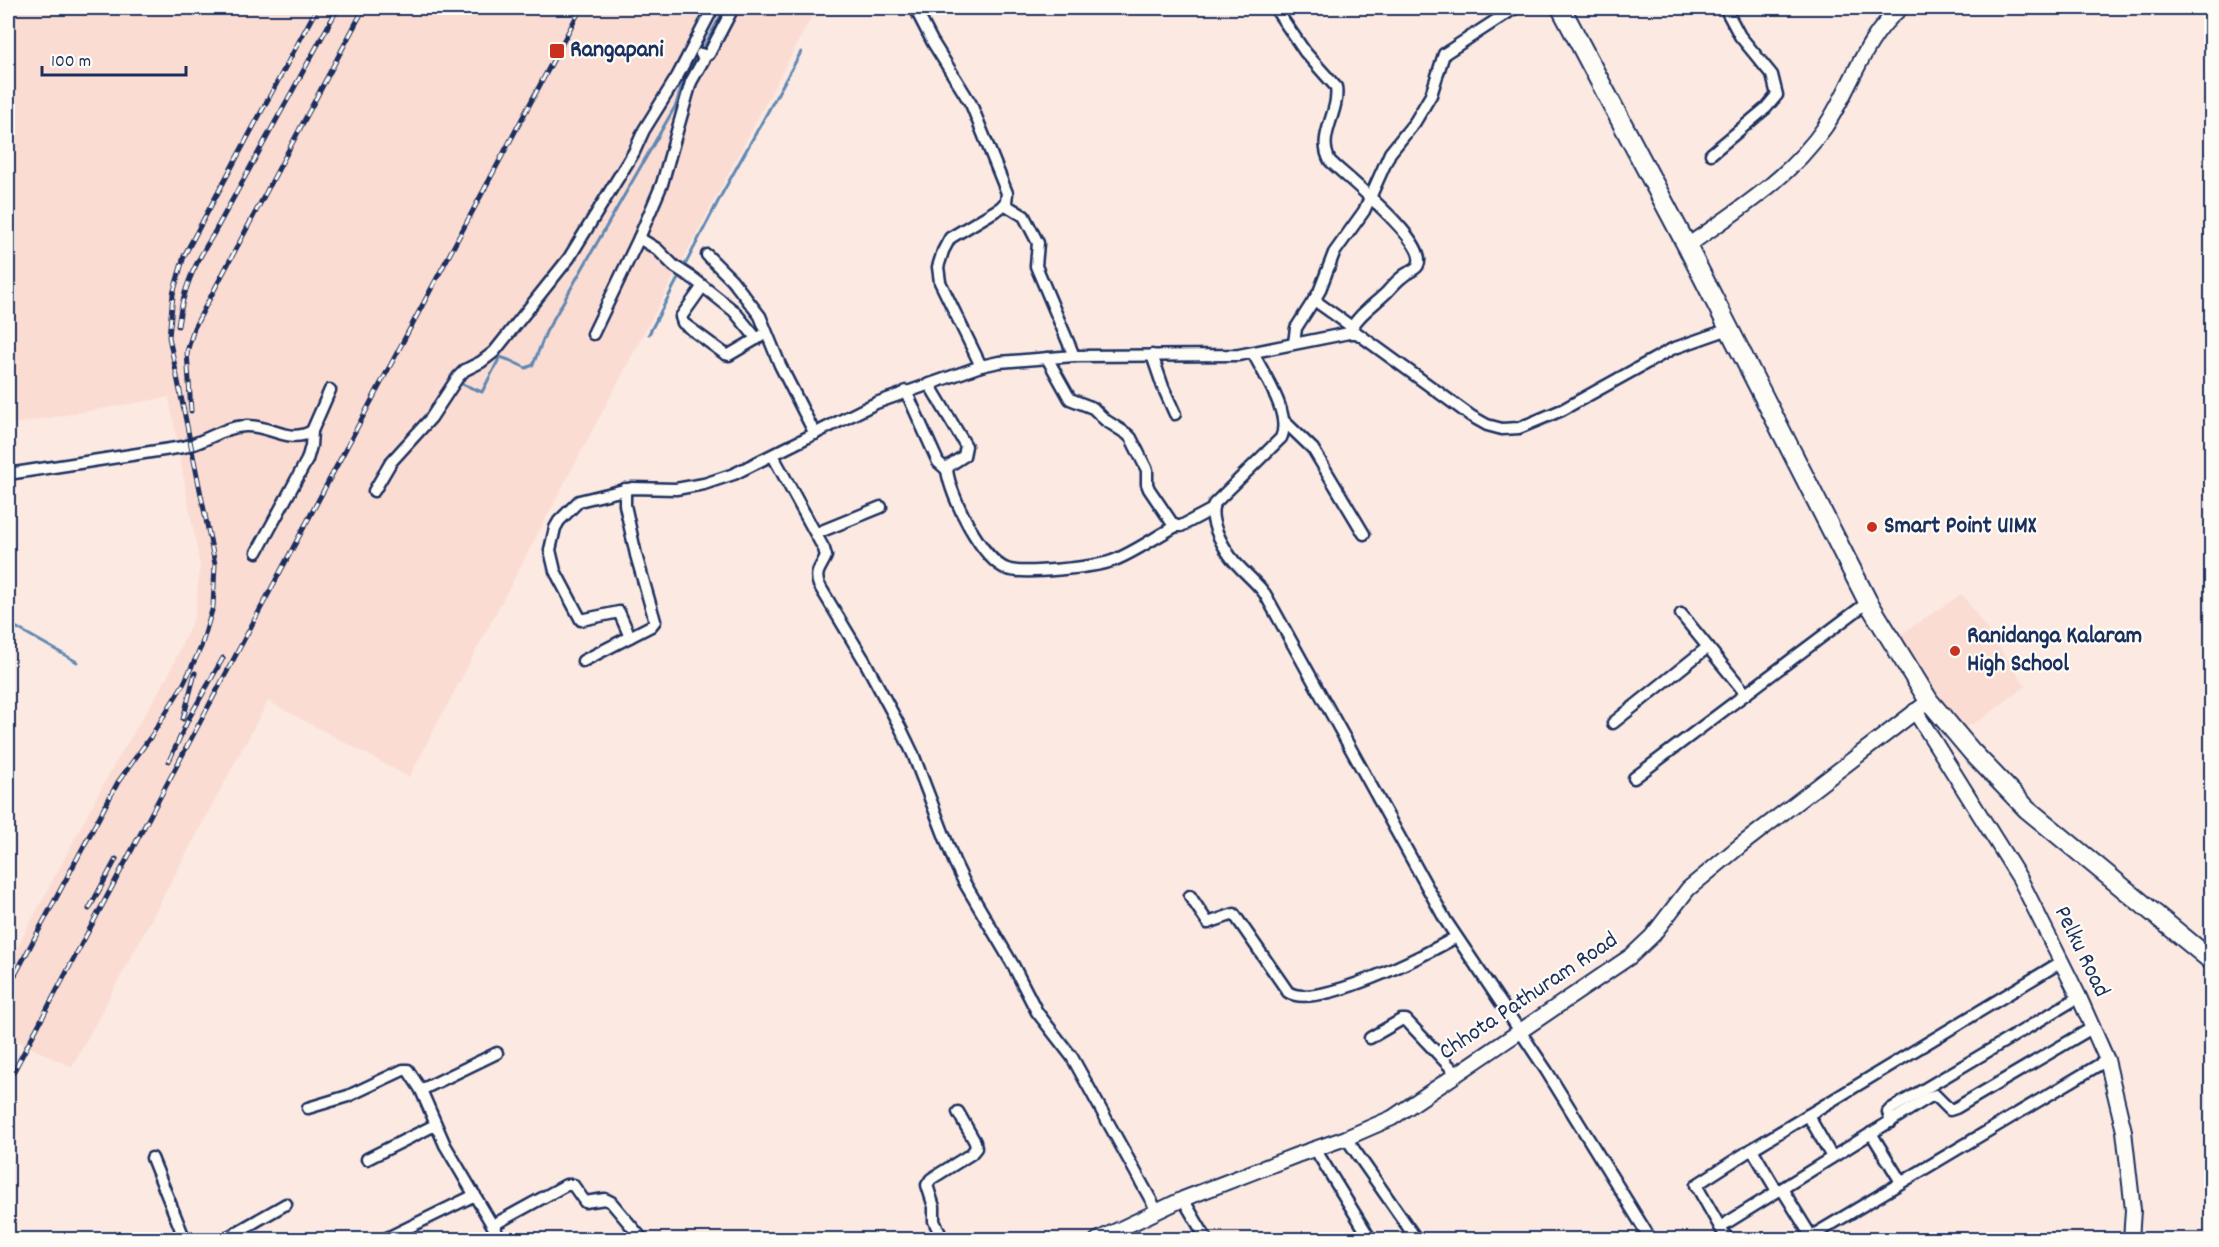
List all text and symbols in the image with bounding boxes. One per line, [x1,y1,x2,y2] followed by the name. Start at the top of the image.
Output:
[570,34,664,68] place label: Rangapani
[42,39,186,77] scale bar
[548,42,566,60] marker: Rangapani
[51,50,91,75] text: 100 m
[1884,510,2037,544] place label: Smart Point U1MX
[1865,520,1879,534] marker: Smart Point U1MX
[1967,620,2142,682] place label: Ranidanga Kalaram High School
[1948,644,1962,658] marker: Ranidanga Kalaram High School
[2044,901,2118,1003] street label: Pelku Road
[1433,924,1625,1070] street label: Chhota Pathuram Road

